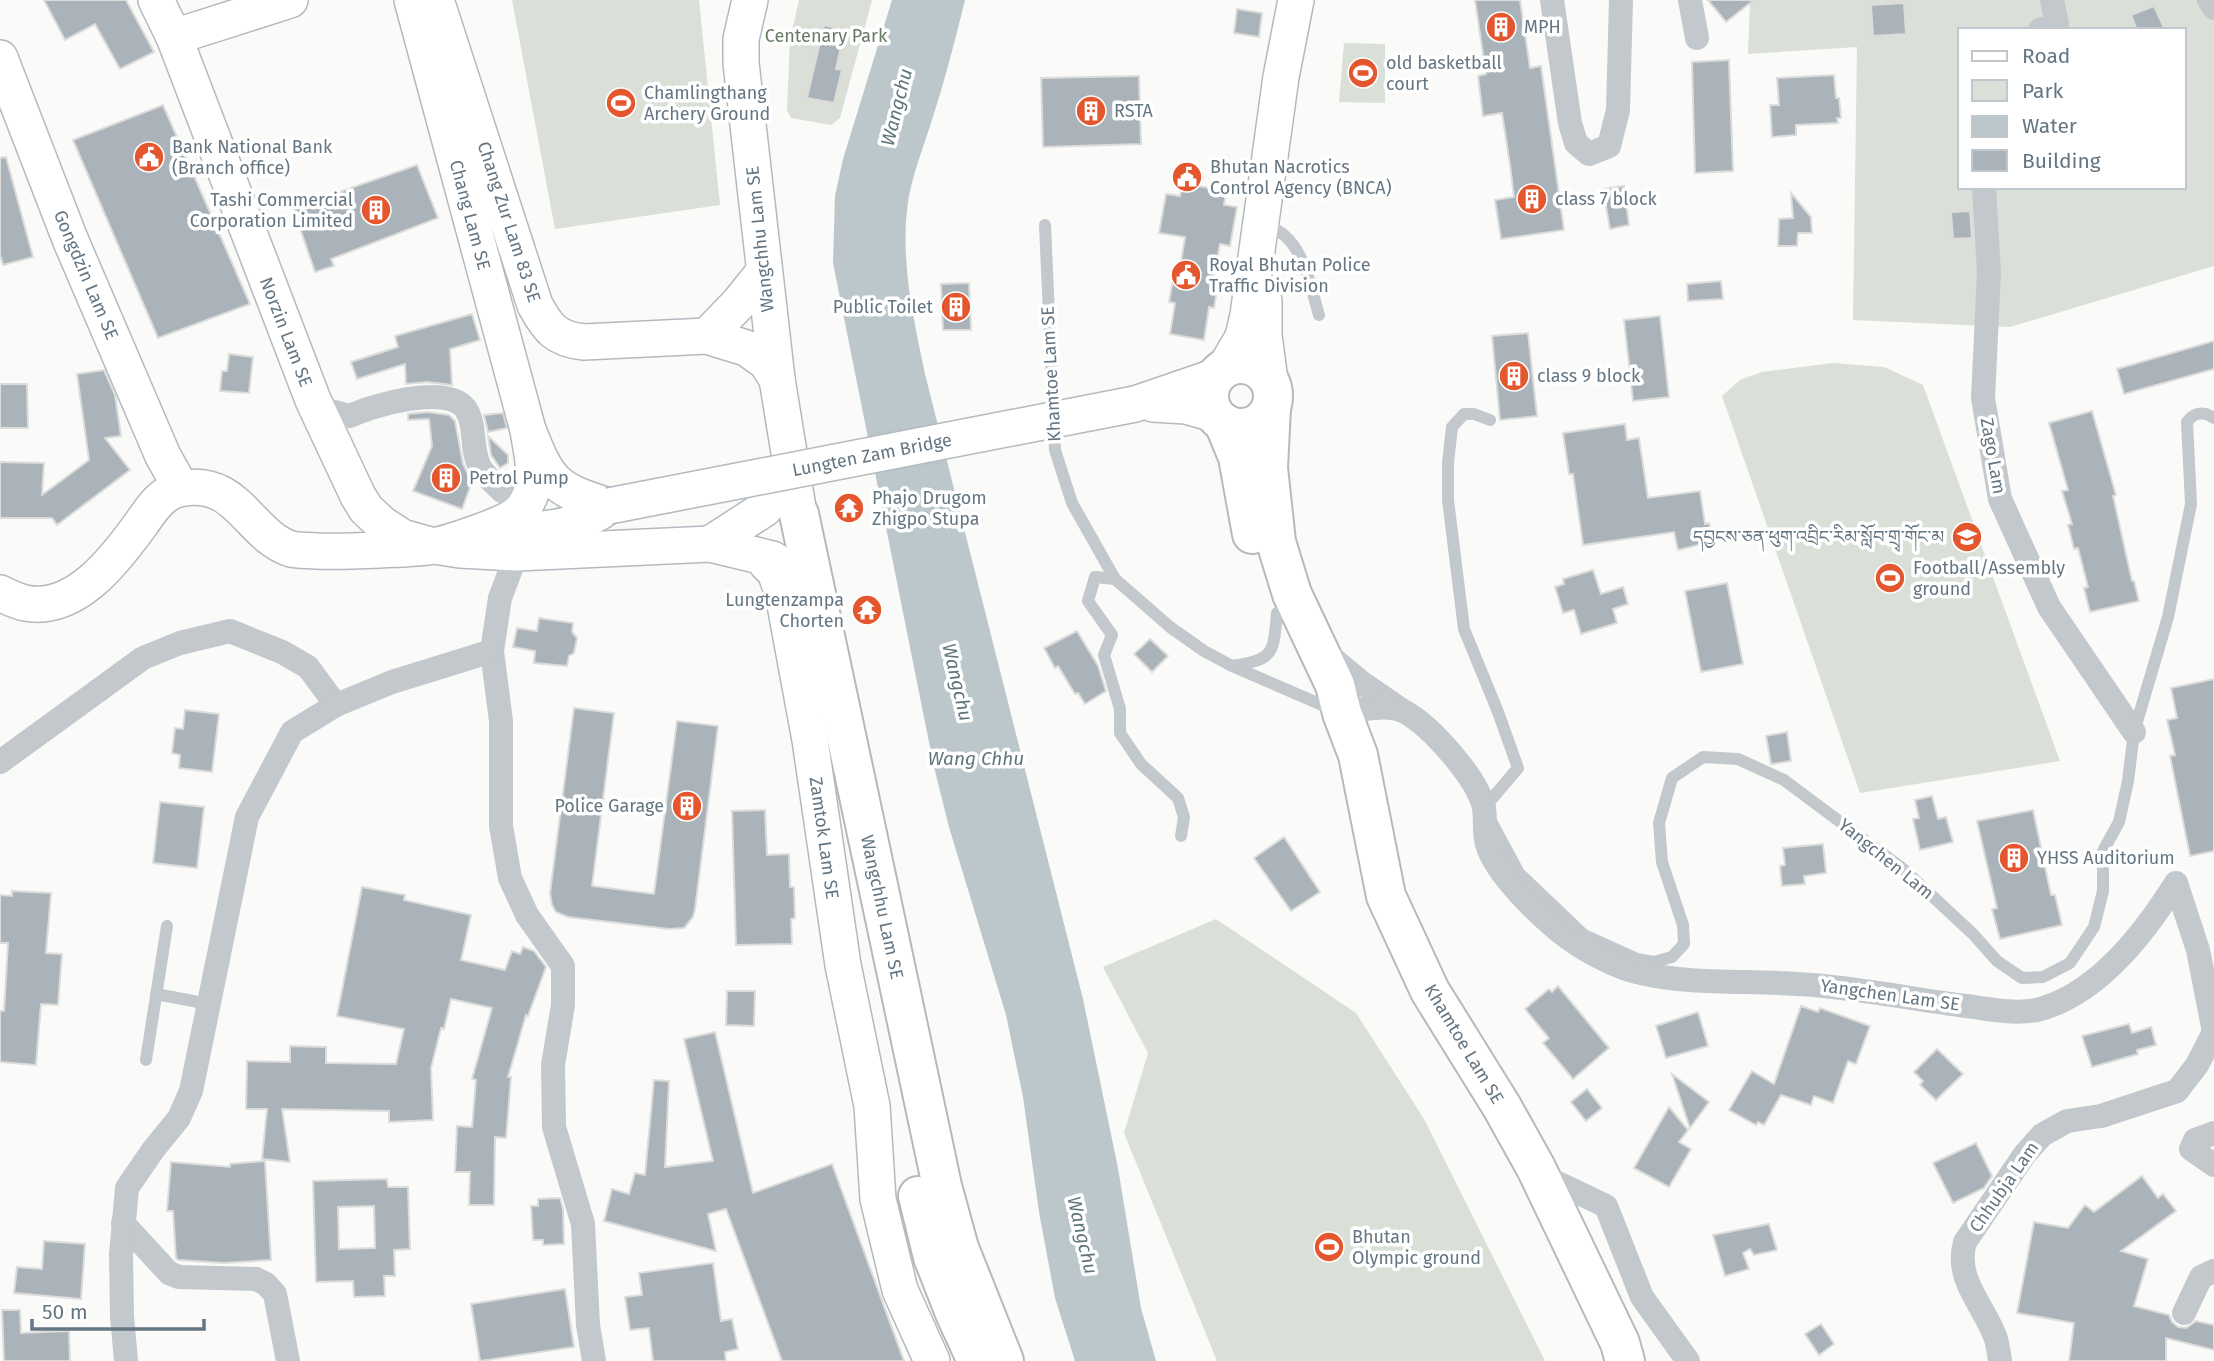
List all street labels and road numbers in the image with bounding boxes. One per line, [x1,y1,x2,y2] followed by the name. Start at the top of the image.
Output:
[473,139,545,305] street label: Chang Zur Lam 83 SE
[445,158,495,272] street label: Chang Lam SE
[741,165,779,313] street label: Wangchhu Lam SE
[49,207,123,343] street label: Gongdzin Lam SE
[255,274,317,390] street label: Norzin Lam SE
[1036,306,1066,442] street label: Khamtoe Lam SE
[1975,416,2011,496] street label: Zago Lam
[790,429,954,481] street label: Lungten Zam Bridge
[805,775,843,901] street label: Zamtok Lam SE
[1834,814,1938,904] street label: Yangchen Lam
[856,833,908,981] street label: Wangchhu Lam SE
[1819,974,1961,1016] street label: Yangchen Lam SE
[1420,980,1508,1108] street label: Khamtoe Lam SE
[1965,1137,2043,1237] street label: Chhubja Lam

